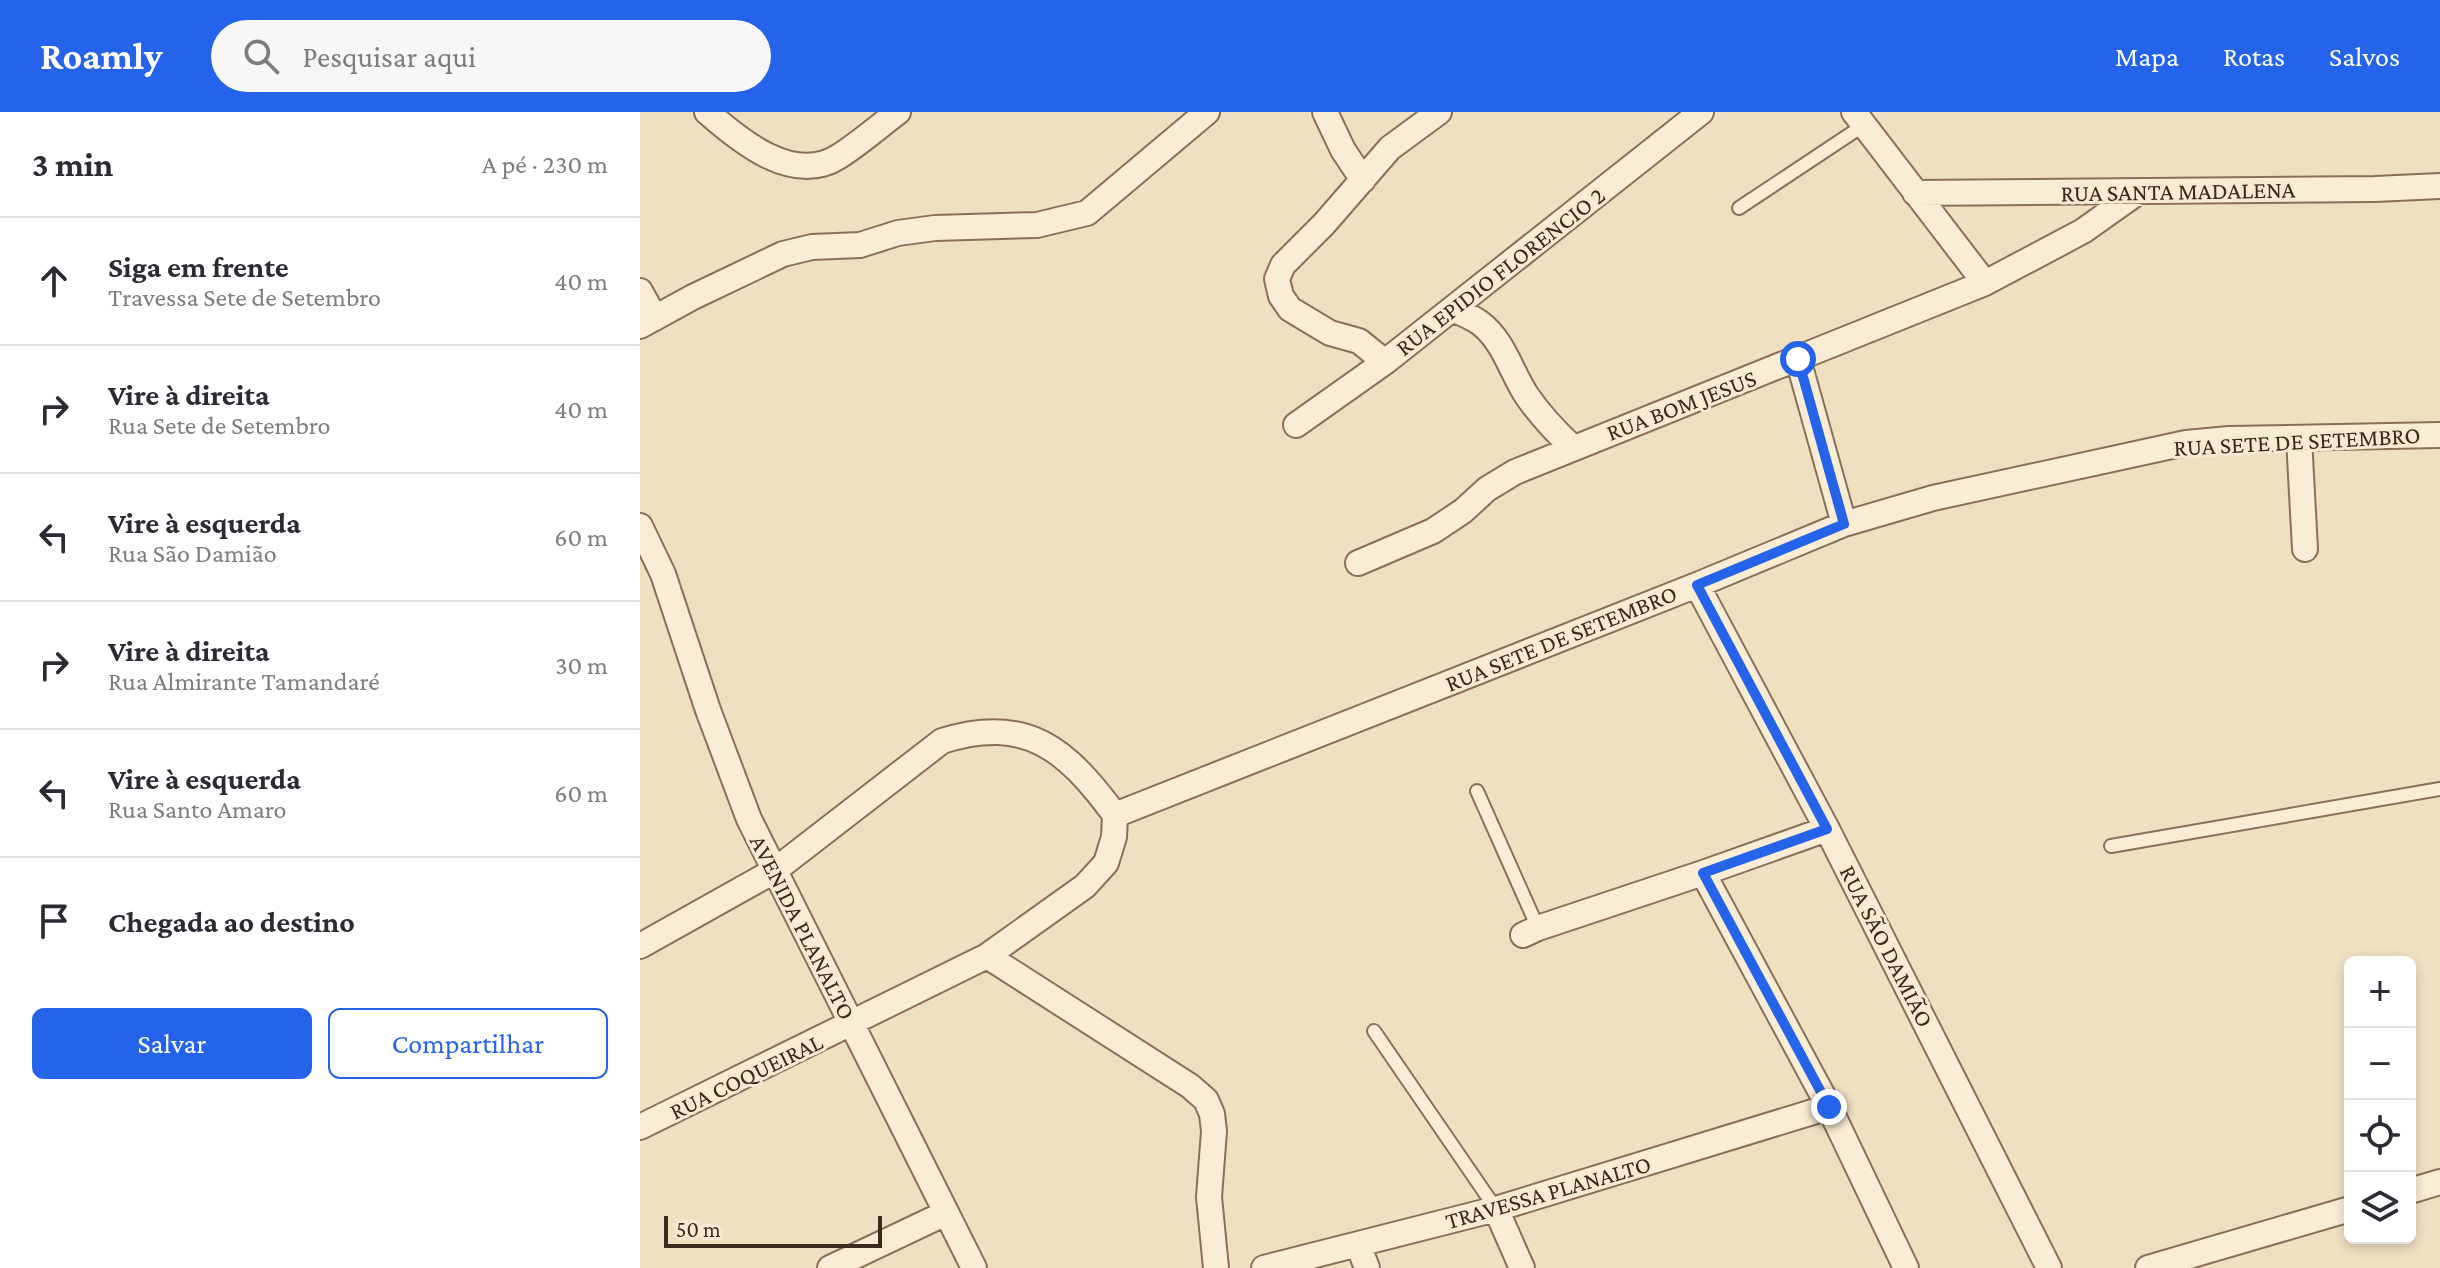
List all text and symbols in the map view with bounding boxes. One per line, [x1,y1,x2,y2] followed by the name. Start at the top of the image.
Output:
[211,20,771,92] search box
[239,34,283,78] icon: search
[40,35,163,77] text: Roamly
[303,40,476,73] text: Pesquisar aqui
[2115,41,2179,72] text: Mapa
[2223,41,2285,72] text: Rotas
[2329,41,2400,72] text: Salvos
[32,146,113,183] text: 3 min
[482,150,608,179] text: A pé · 230 m
[2060,175,2296,207] street label: RUA SANTA MADALENA
[1390,181,1610,361] street label: RUA EPIDIO FLORENCIO 2
[108,250,289,283] text: Siga em frente
[32,259,76,303] icon: ahead
[554,267,608,296] text: 40 m
[108,283,381,312] text: Travessa Sete de Setembro
[1780,341,1816,377] route start
[1602,364,1760,446] street label: RUA BOM JESUS
[108,378,270,411] text: Vire à direita
[32,387,76,431] icon: right
[554,395,608,424] text: 40 m
[108,411,330,440] text: Rua Sete de Setembro
[2173,421,2421,461] street label: RUA SETE DE SETEMBRO
[108,506,301,539] text: Vire à esquerda
[32,515,76,559] icon: left
[554,523,608,552] text: 60 m
[108,539,277,568] text: Rua São Damião
[1441,579,1681,697] street label: RUA SETE DE SETEMBRO
[108,634,270,667] text: Vire à direita
[32,643,76,687] icon: right
[555,651,608,680] text: 30 m
[108,667,380,696] text: Rua Almirante Tamandaré
[108,762,301,795] text: Vire à esquerda
[32,771,76,815] icon: left
[554,779,608,808] text: 60 m
[108,795,286,824] text: Rua Santo Amaro
[745,830,861,1024] street label: AVENIDA PLANALTO
[1835,861,1939,1031] street label: RUA SÃO DAMIÃO
[32,899,76,943] icon: arrive
[108,905,355,938] text: Chegada ao destino
[2344,956,2416,1244] map controls
[2344,956,2416,1028] button: +
[32,1008,312,1079] button: Salvar
[328,1008,608,1079] button: Compartilhar
[665,1027,827,1125] street label: RUA COQUEIRAL
[2344,1028,2416,1100] button: −
[1811,1089,1847,1125] route end
[2344,1100,2416,1172] button: locate
[1442,1150,1654,1234] street label: TRAVESSA PLANALTO
[2344,1172,2416,1244] button: layers
[664,1212,882,1248] scale bar
[676,1217,721,1242] text: 50 m

